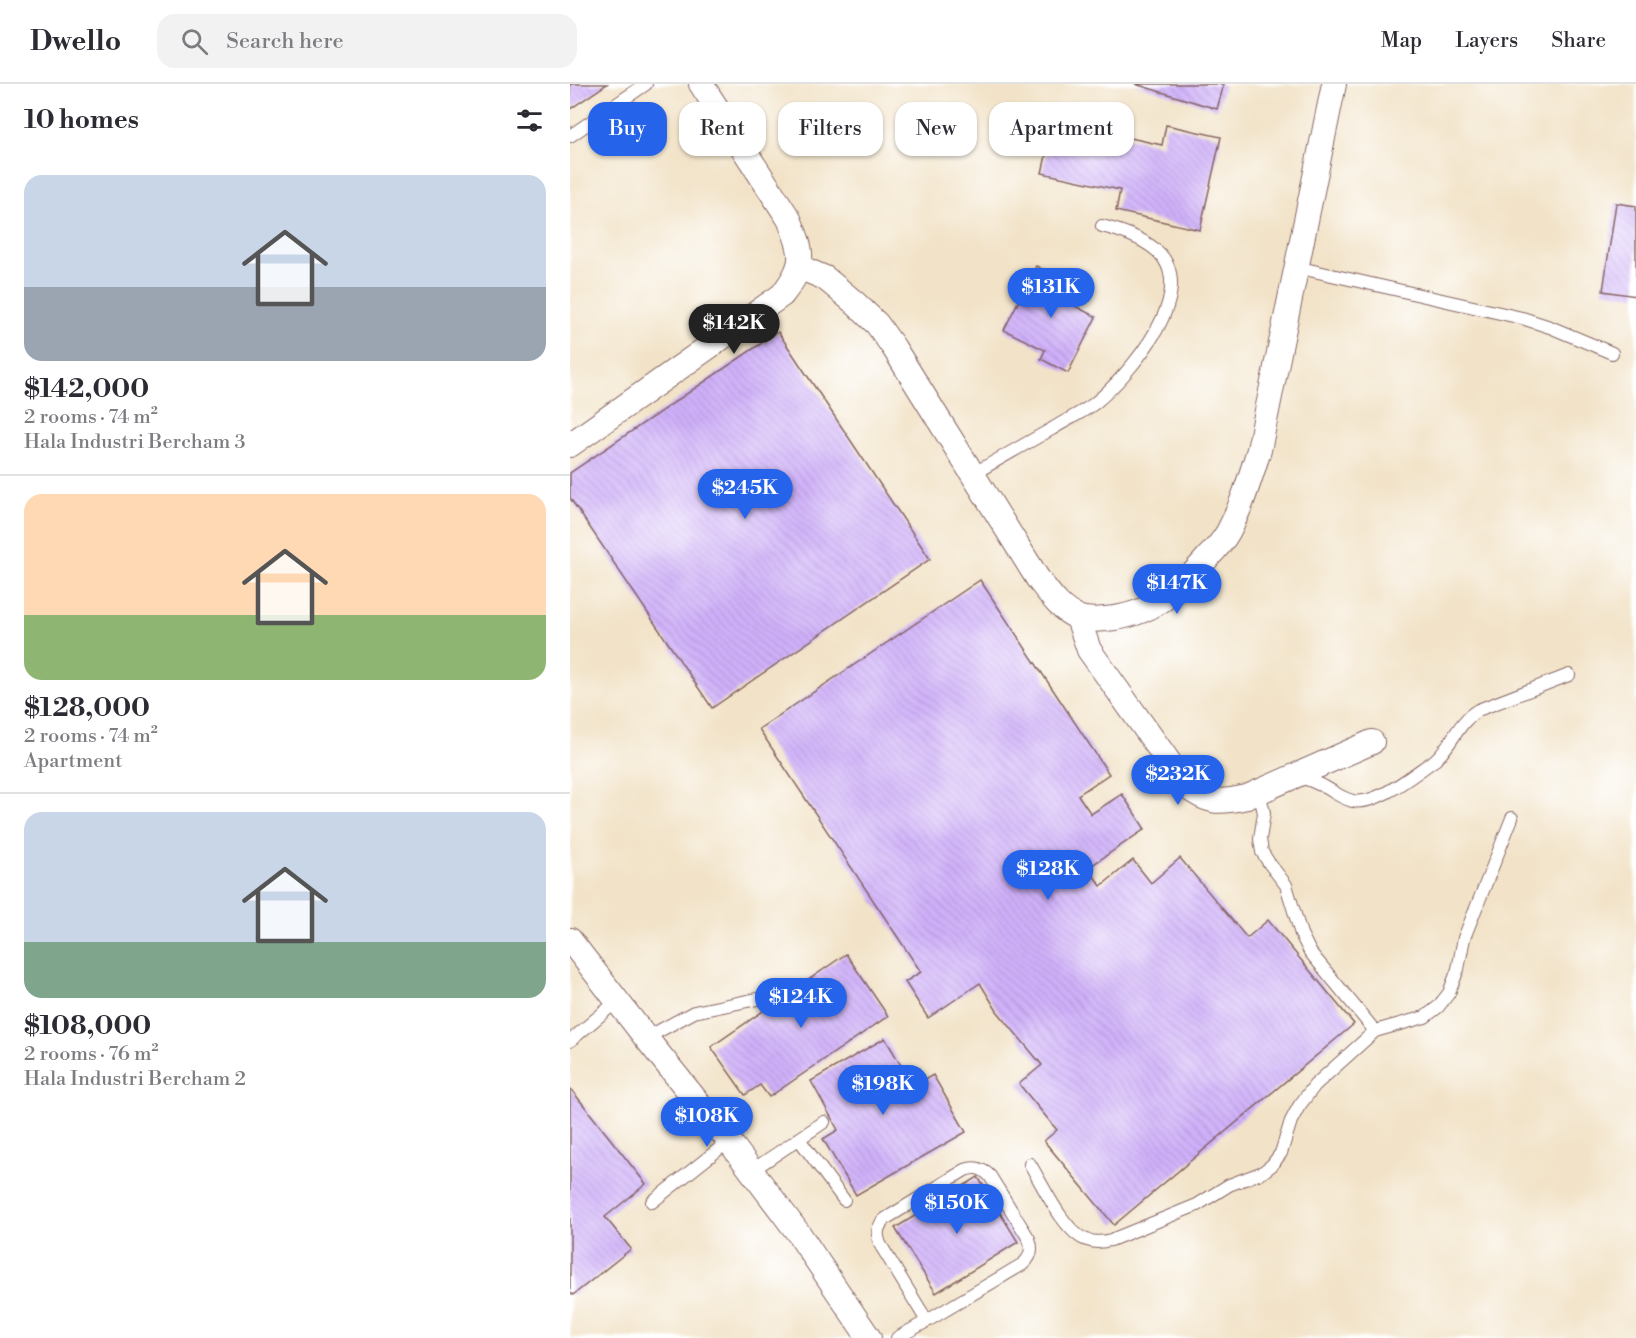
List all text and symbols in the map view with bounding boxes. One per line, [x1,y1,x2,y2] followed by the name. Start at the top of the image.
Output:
[157,14,577,68] search box
[30,24,121,59] text: Dwello
[178,25,211,58] icon: search
[226,28,344,55] text: Search here
[1381,28,1422,54] text: Map
[1455,28,1518,54] text: Layers
[1551,28,1606,54] text: Share
[588,102,667,156] chip: Buy
[679,102,766,156] chip: Rent
[778,102,883,156] chip: Filters
[895,102,977,156] chip: New
[989,102,1134,156] chip: Apartment
[24,104,139,136] text: 10 homes
[513,104,546,137] icon: filters
[231,214,339,322] icon: home
[1009,268,1093,319] pin: $131K
[1022,275,1080,300] text: $131K
[692,304,776,355] pin: $142K
[703,311,765,336] text: $142K
[24,373,149,405] text: $142,000
[24,405,158,430] text: 2 rooms · 74 m²
[24,430,246,455] text: Hala Industri Bercham 3
[703,469,787,520] pin: $245K
[712,476,778,501] text: $245K
[231,533,339,641] icon: home
[1135,564,1219,615] pin: $147K
[1146,571,1208,596] text: $147K
[24,692,150,724] text: $128,000
[24,724,158,749] text: 2 rooms · 74 m²
[24,749,122,774] text: Apartment
[1136,755,1220,806] pin: $232K
[1145,762,1211,787] text: $232K
[1006,850,1090,901] pin: $128K
[231,851,339,959] icon: home
[1016,857,1080,882] text: $128K
[759,978,843,1029] pin: $124K
[769,985,833,1010] text: $124K
[24,1010,151,1042] text: $108,000
[24,1042,158,1067] text: 2 rooms · 76 m²
[841,1065,925,1116] pin: $198K
[24,1067,246,1092] text: Hala Industri Bercham 2
[852,1072,914,1097] text: $198K
[665,1097,749,1148] pin: $108K
[675,1104,739,1129] text: $108K
[915,1184,999,1235] pin: $150K
[925,1191,989,1216] text: $150K

